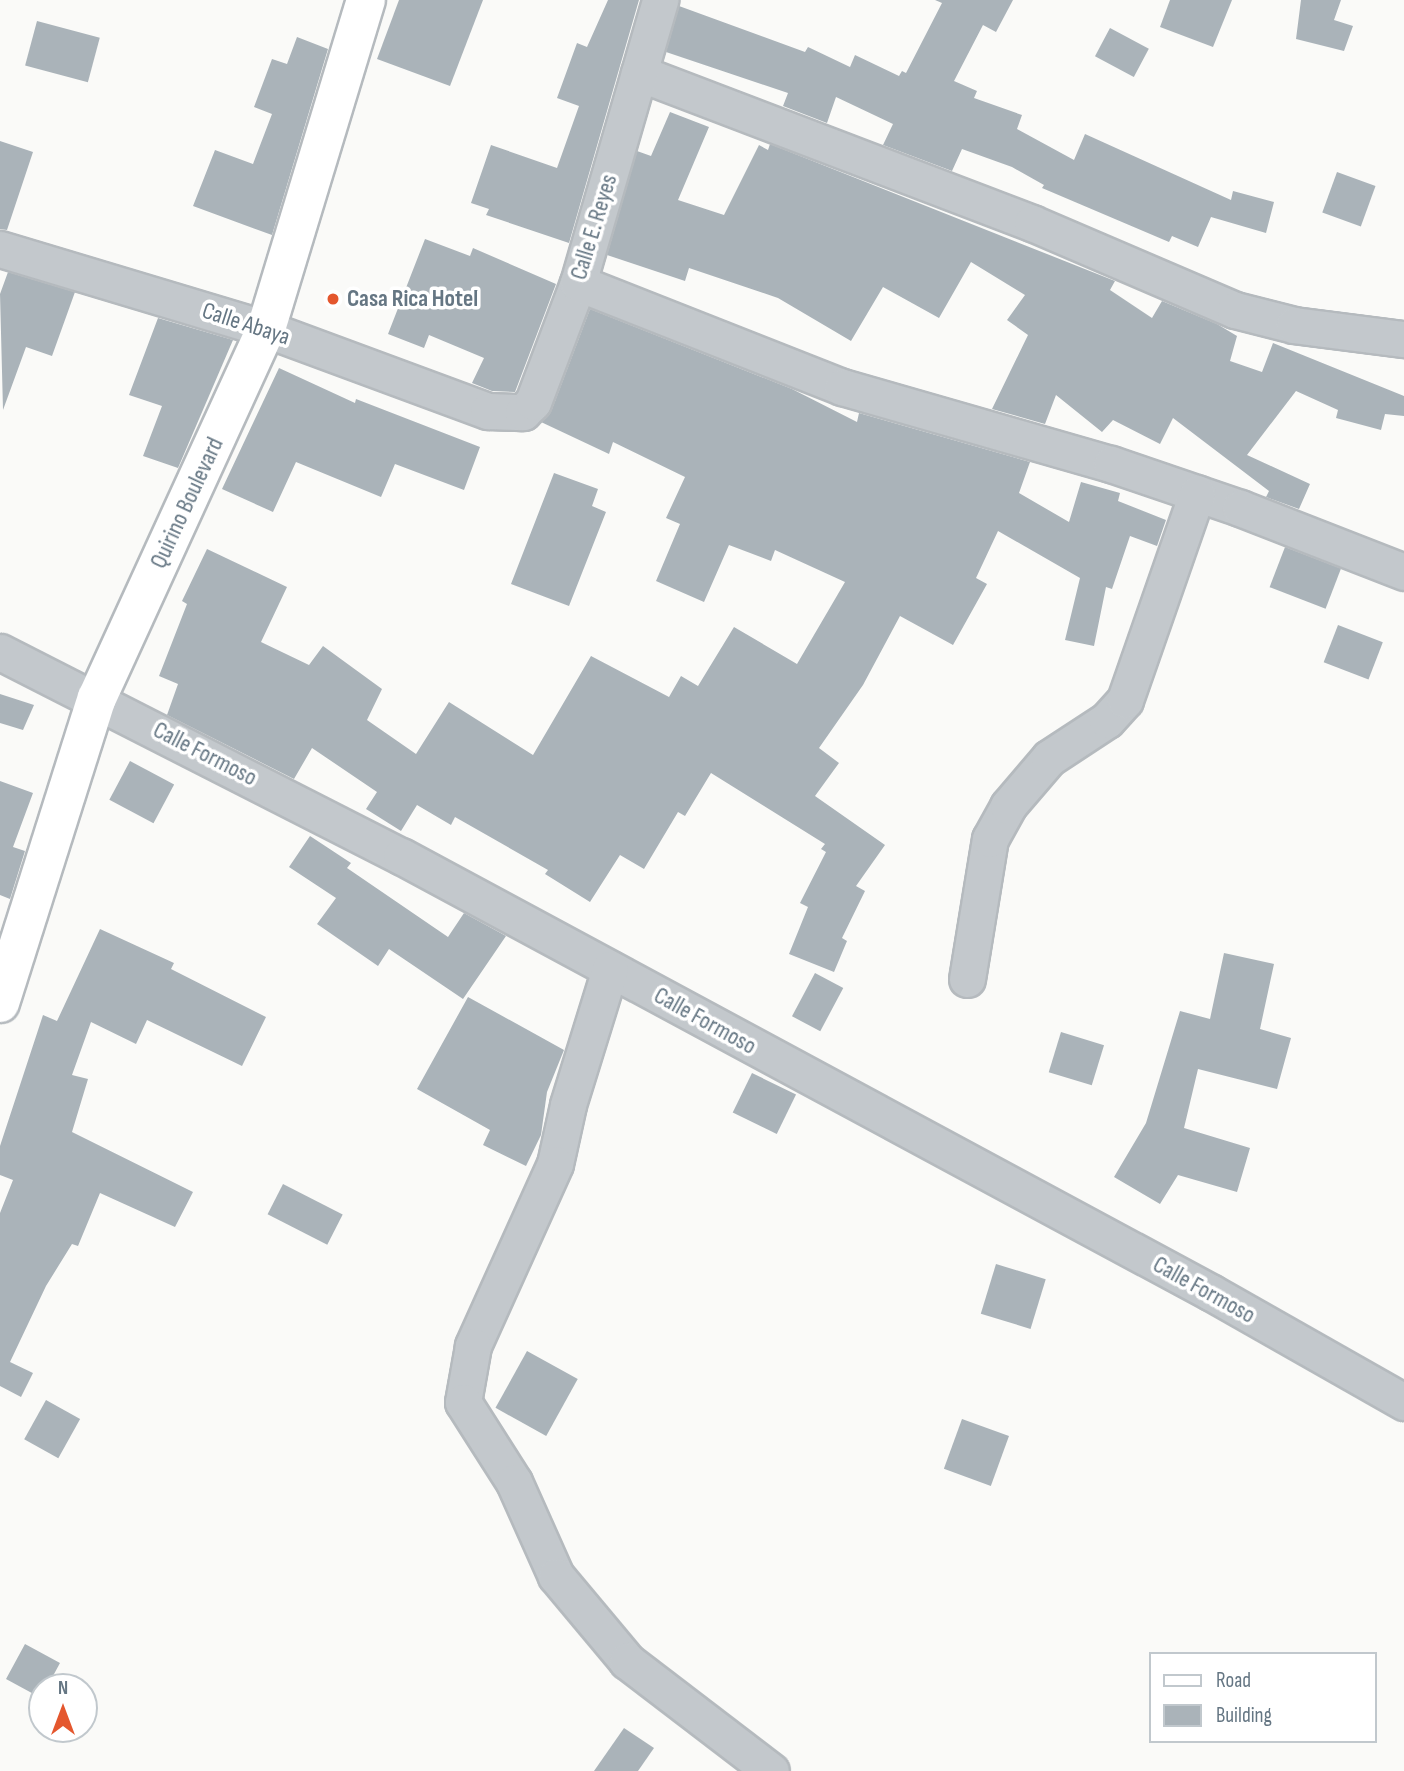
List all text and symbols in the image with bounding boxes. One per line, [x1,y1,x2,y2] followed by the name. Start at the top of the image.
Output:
[564,171,624,283] street label: Calle E. Reyes
[347,285,478,313] place label: Casa Rica Hotel
[325,291,341,307] marker: Casa Rica Hotel
[198,296,294,352] street label: Calle Abaya
[144,433,230,573] street label: Quirino Boulevard
[148,716,262,792] street label: Calle Formoso
[649,981,761,1061] street label: Calle Formoso
[1148,1250,1260,1330] street label: Calle Formoso
[1148,1652,1376,1743] legend
[1216,1668,1251,1693] text: Road
[28,1673,98,1743] north arrow
[58,1677,68,1700] text: N
[1216,1703,1272,1728] text: Building

